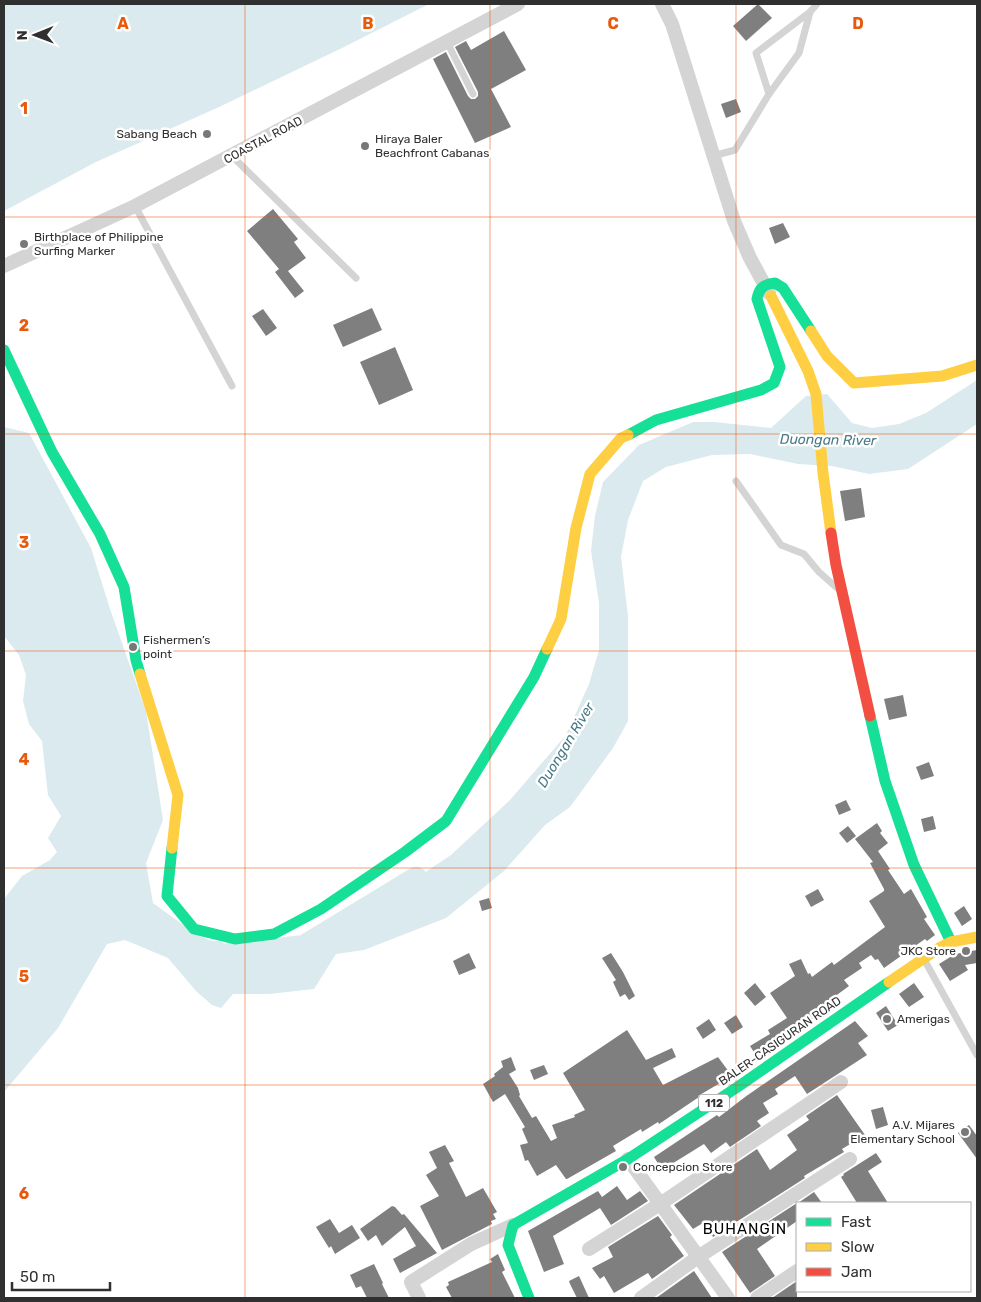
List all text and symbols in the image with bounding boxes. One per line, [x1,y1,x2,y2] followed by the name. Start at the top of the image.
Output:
[10,10,60,60] north arrow
[117,14,129,33] text: A
[362,14,374,33] text: B
[607,14,619,33] text: C
[852,14,864,33] text: D
[14,30,31,40] text: N
[20,99,28,118] text: 1
[221,113,305,167] street label: COASTAL ROAD
[116,127,197,141] place label: Sabang Beach
[201,128,213,140] marker: Sabang Beach
[375,132,489,160] place label: Hiraya Baler Beachfront Cabanas
[359,140,371,152] marker: Hiraya Baler Beachfront Cabanas
[34,230,164,258] place label: Birthplace of Philippine Surfing Marker
[18,238,30,250] marker: Birthplace of Philippine Surfing Marker
[19,316,29,335] text: 2
[780,431,877,449] water label: Duongan River
[19,533,29,552] text: 3
[143,633,210,661] place label: Fishermen’s point
[127,641,139,653] marker: Fishermen’s point
[534,699,598,791] water label: Duongan River
[19,750,30,769] text: 4
[900,944,956,958] place label: JKC Store
[960,945,972,957] marker: JKC Store
[19,967,29,986] text: 5
[716,993,844,1089] street label: BALER-CASIGURAN ROAD
[897,1012,950,1026] place label: Amerigas
[881,1013,893,1025] marker: Amerigas
[699,1094,729,1112] road number: 112
[850,1118,955,1146] place label: A.V. Mijares Elementary School
[959,1126,971,1138] marker: A.V. Mijares Elementary School
[633,1160,733,1174] place label: Concepcion Store
[617,1161,629,1173] marker: Concepcion Store
[19,1184,29,1203] text: 6
[796,1202,971,1292] legend
[841,1213,871,1231] text: Fast
[703,1220,787,1238] district label: BUHANGIN
[841,1238,874,1256] text: Slow
[12,1260,110,1292] scale bar
[841,1263,872,1281] text: Jam
[20,1268,55,1286] text: 50 m

